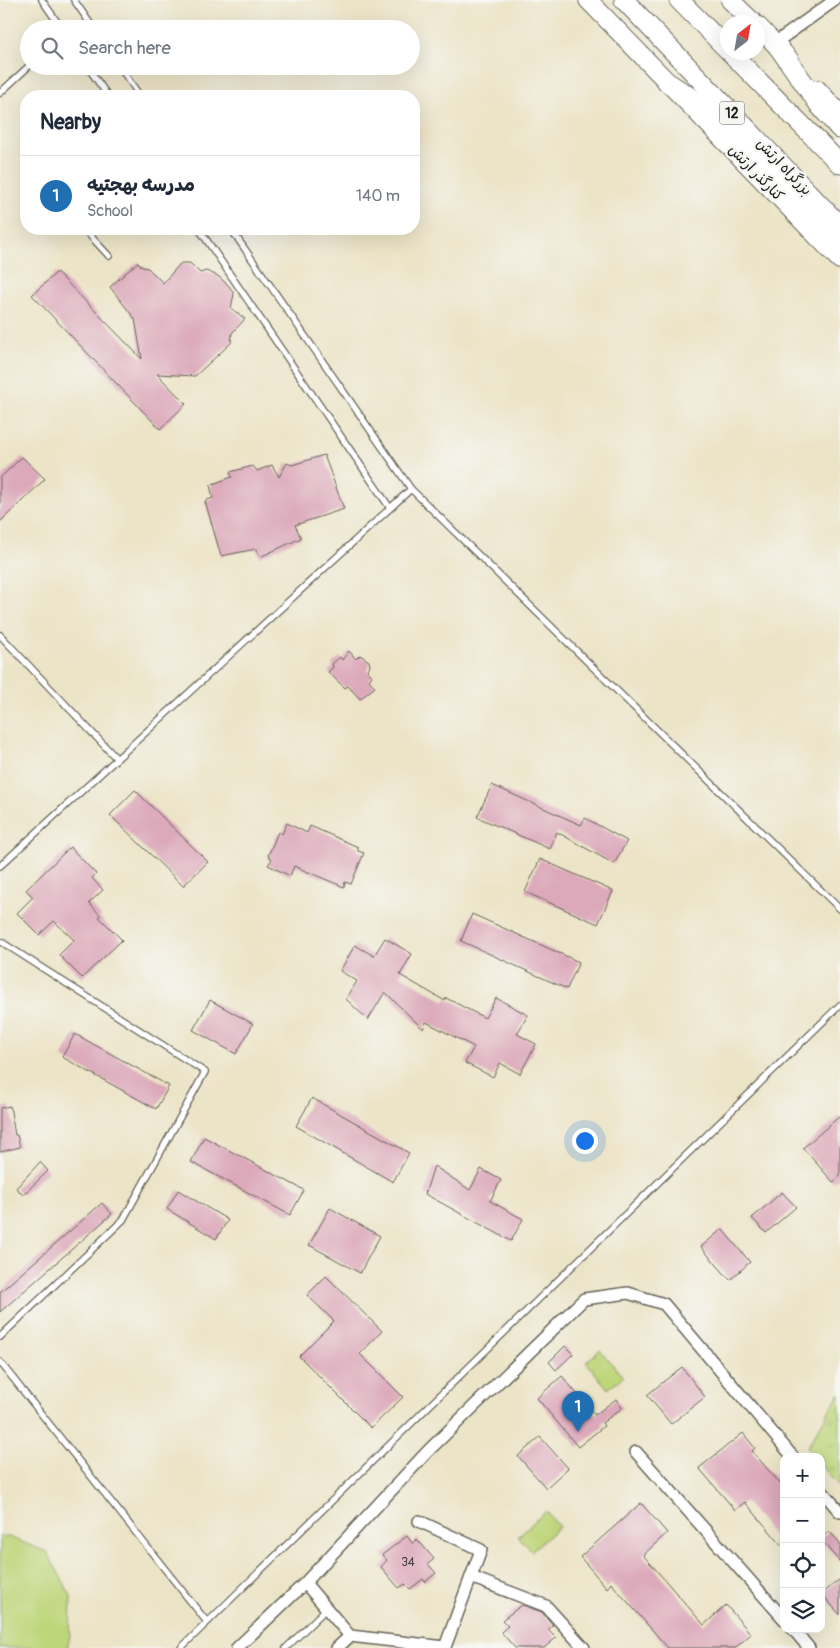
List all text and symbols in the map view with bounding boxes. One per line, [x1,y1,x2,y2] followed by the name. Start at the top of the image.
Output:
[720,15,765,60] north arrow
[20,20,420,75] search box
[38,34,66,62] icon: search
[78,36,171,60] text: Search here
[720,102,744,125] road number: 12
[40,109,101,136] text: Nearby
[752,134,816,200] street label: بزرگراه ارتش
[724,140,788,206] street label: کنارگذر ارتش
[87,173,195,197] text: مدرسه بهجتیه
[53,186,59,206] text: 1
[356,186,400,206] text: 140 m
[87,201,133,221] text: School
[572,1128,598,1154] your location
[562,1391,594,1432] pin: 1
[780,1453,825,1633] map controls
[780,1453,825,1498] button: +
[780,1498,825,1543] button: −
[780,1543,825,1588] button: locate
[401,1555,415,1570] house number: 34
[780,1588,825,1633] button: layers

